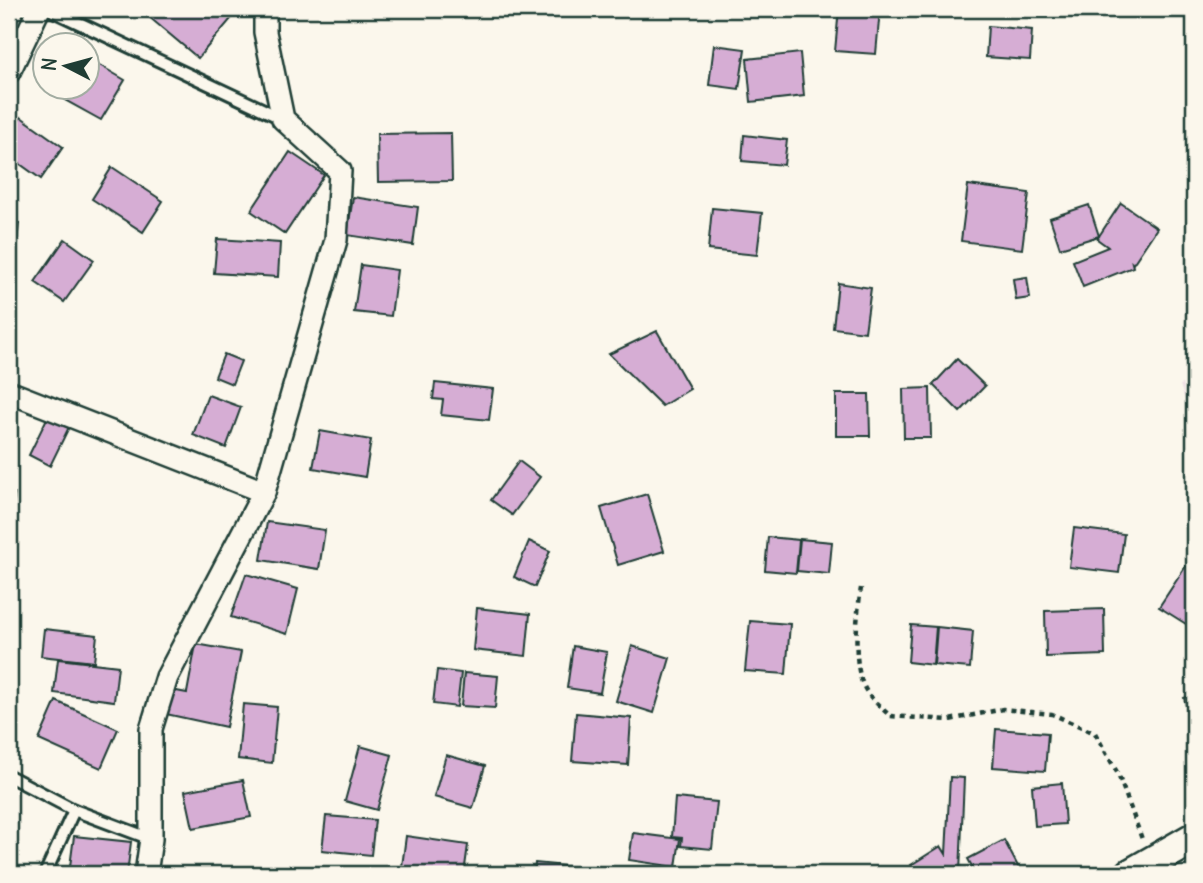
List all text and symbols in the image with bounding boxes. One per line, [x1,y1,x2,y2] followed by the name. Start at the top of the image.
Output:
[32,32,102,102] north arrow
[36,56,62,72] text: N

